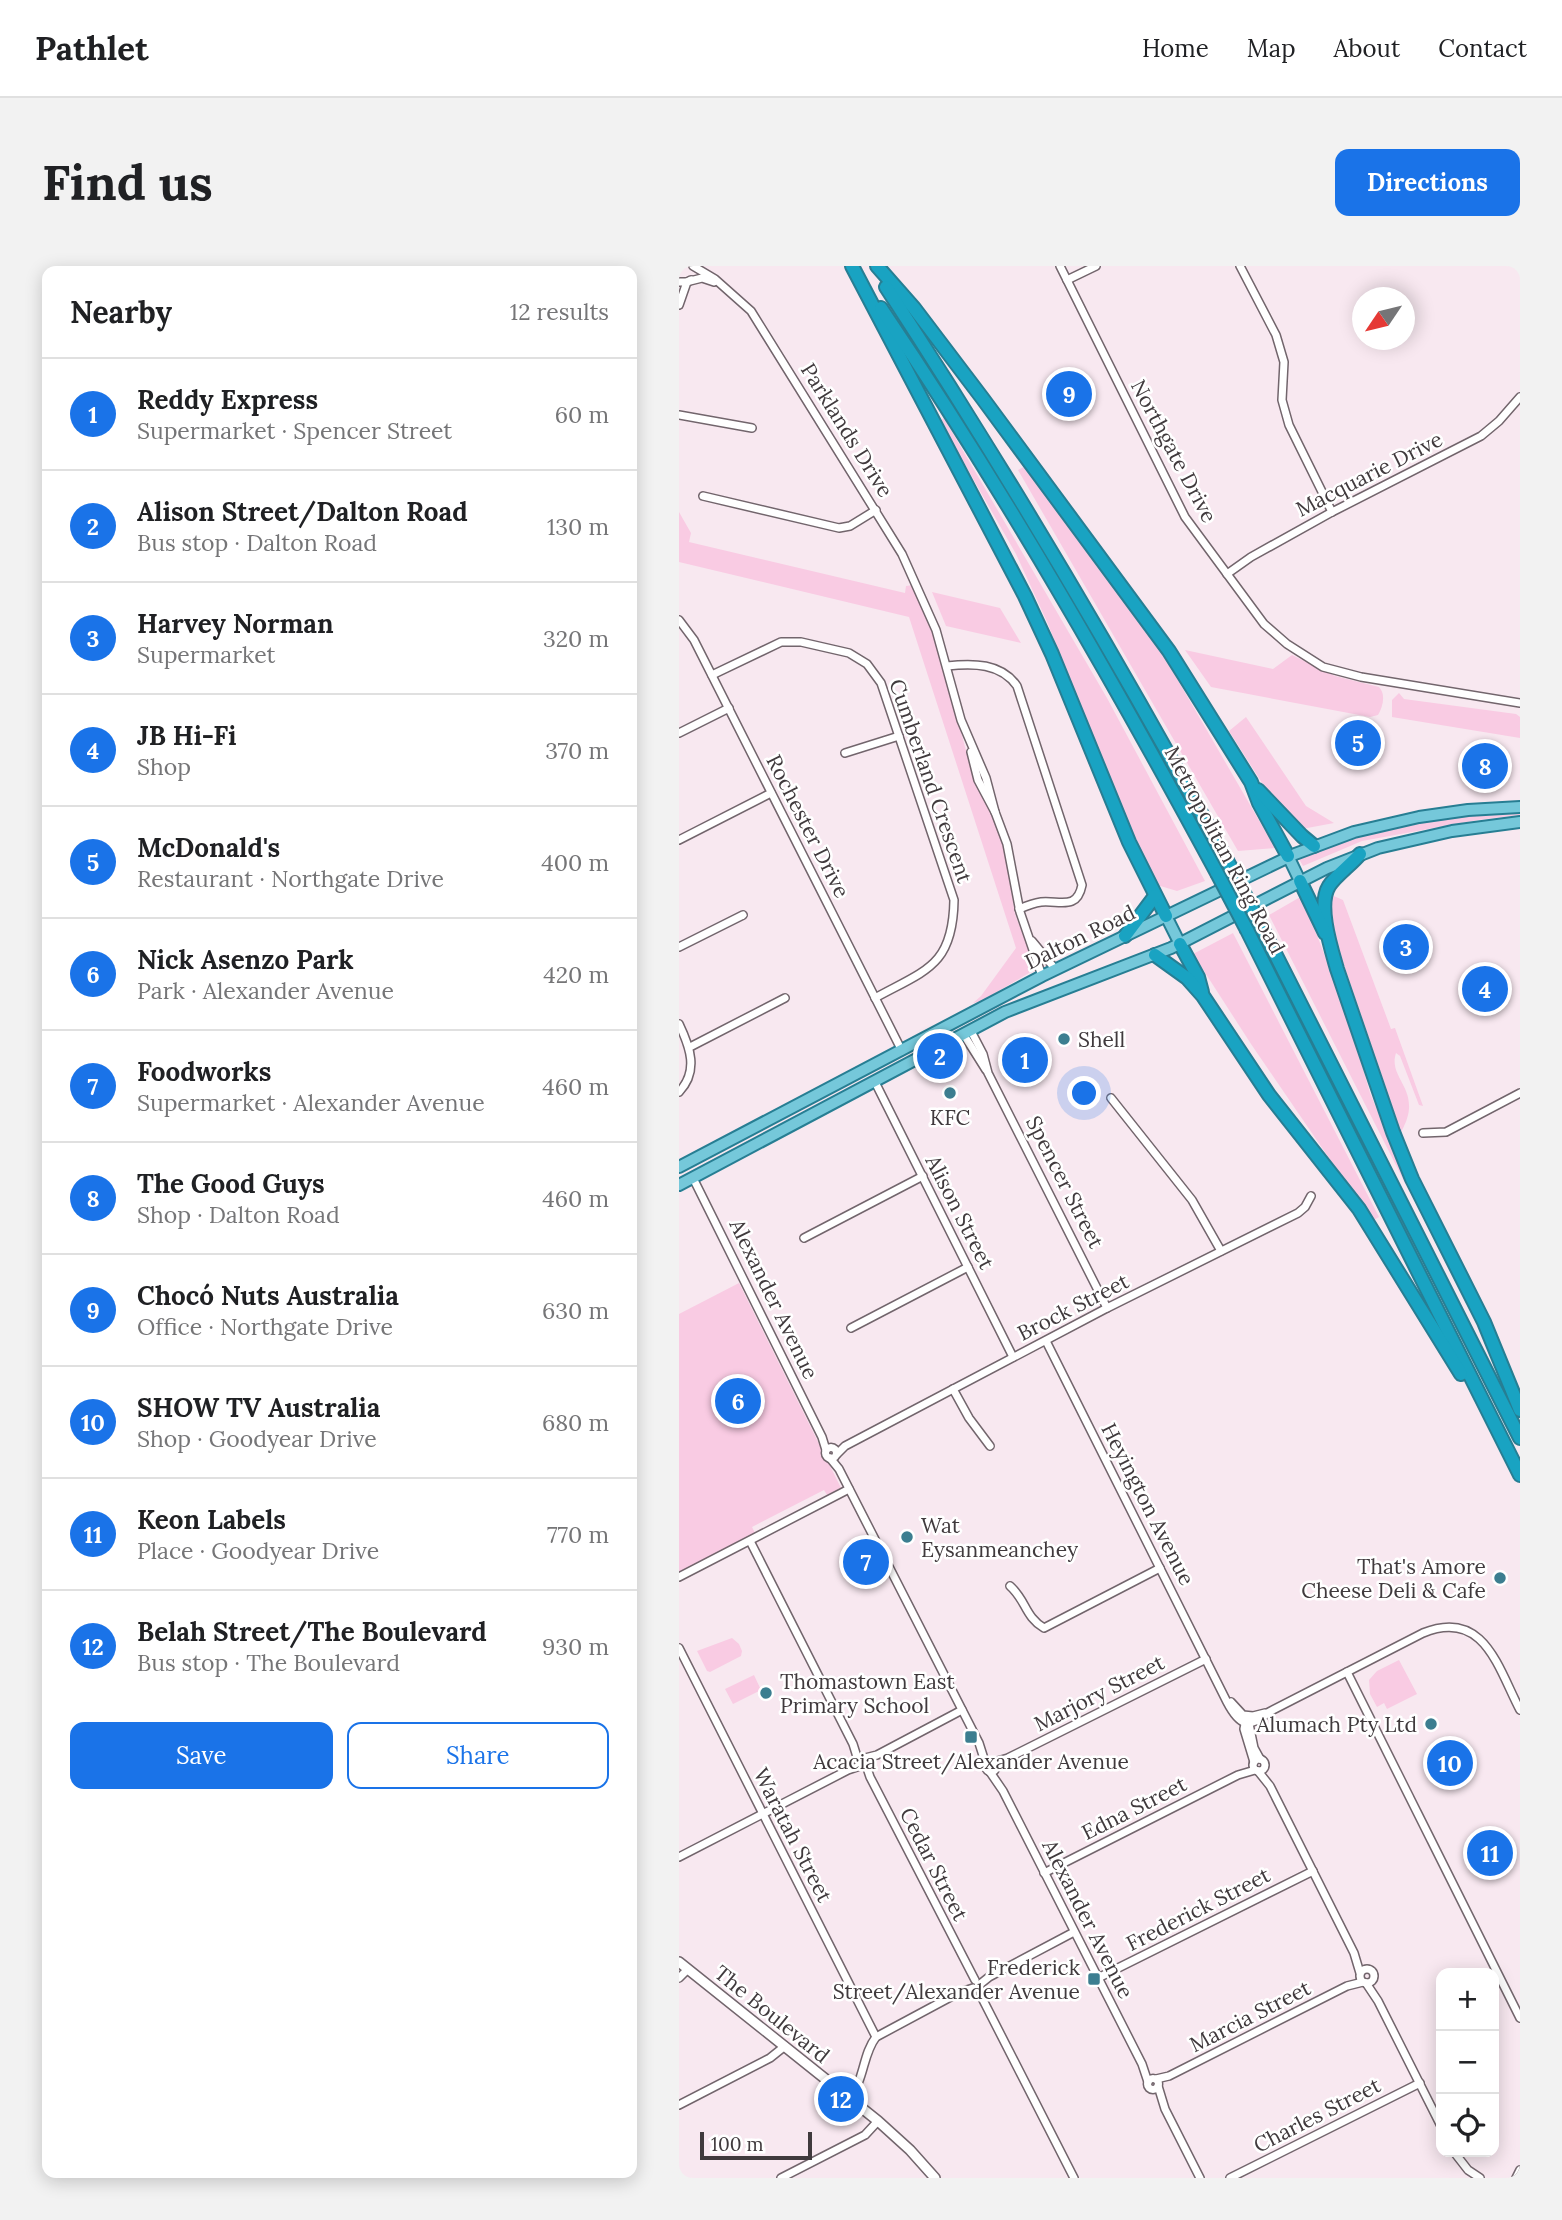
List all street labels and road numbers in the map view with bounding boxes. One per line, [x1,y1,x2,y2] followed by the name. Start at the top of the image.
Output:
[795,358,899,502] street label: Parklands Drive
[1125,375,1223,527] street label: Northgate Drive
[1291,425,1447,523] street label: Macquarie Drive
[883,676,979,887] street label: Cumberland Crescent
[1159,741,1291,959] street label: Metropolitan Ring Road
[760,750,856,902] street label: Rochester Drive
[1020,899,1140,975] street label: Dalton Road
[1020,1111,1110,1254] street label: Spencer Street
[919,1149,1001,1274] street label: Alison Street
[723,1214,824,1383] street label: Alexander Avenue
[1013,1267,1134,1347] street label: Brock Street
[1095,1418,1201,1590] street label: Heyington Avenue
[1029,1648,1169,1737] street label: Marjory Street
[748,1763,839,1907] street label: Waratah Street
[1077,1770,1192,1846] street label: Edna Street
[894,1803,974,1926] street label: Cedar Street
[1036,1834,1140,2003] street label: Alexander Avenue
[1121,1861,1275,1957] street label: Frederick Street
[709,1959,835,2069] street label: The Boulevard
[1185,1974,1316,2058] street label: Marcia Street
[1249,2071,1386,2159] street label: Charles Street

